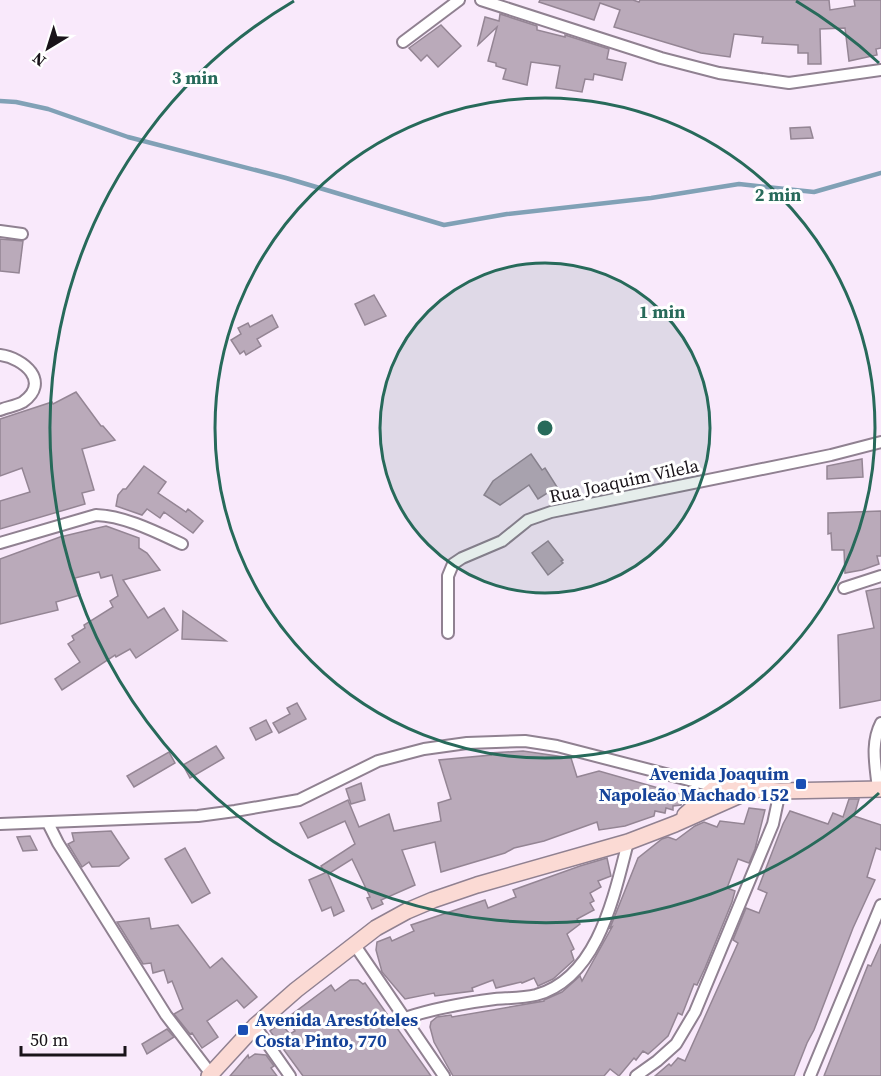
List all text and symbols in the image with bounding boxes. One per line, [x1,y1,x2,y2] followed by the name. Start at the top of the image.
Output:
[18,18,78,78] north arrow
[27,47,50,72] text: N
[172,65,218,90] text: 3 min
[755,182,801,207] text: 2 min
[639,299,685,324] text: 1 min
[535,418,555,438] centre of rings
[547,452,702,509] street label: Rua Joaquim Vilela
[599,761,789,807] place label: Avenida Joaquim Napoleão Machado 152
[794,777,808,791] marker: Avenida Joaquim Napoleão Machado 152
[255,1007,418,1053] place label: Avenida Arestóteles Costa Pinto, 770
[21,1019,124,1057] scale bar
[236,1023,250,1037] marker: Avenida Arestóteles Costa Pinto, 770
[30,1027,68,1052] text: 50 m

